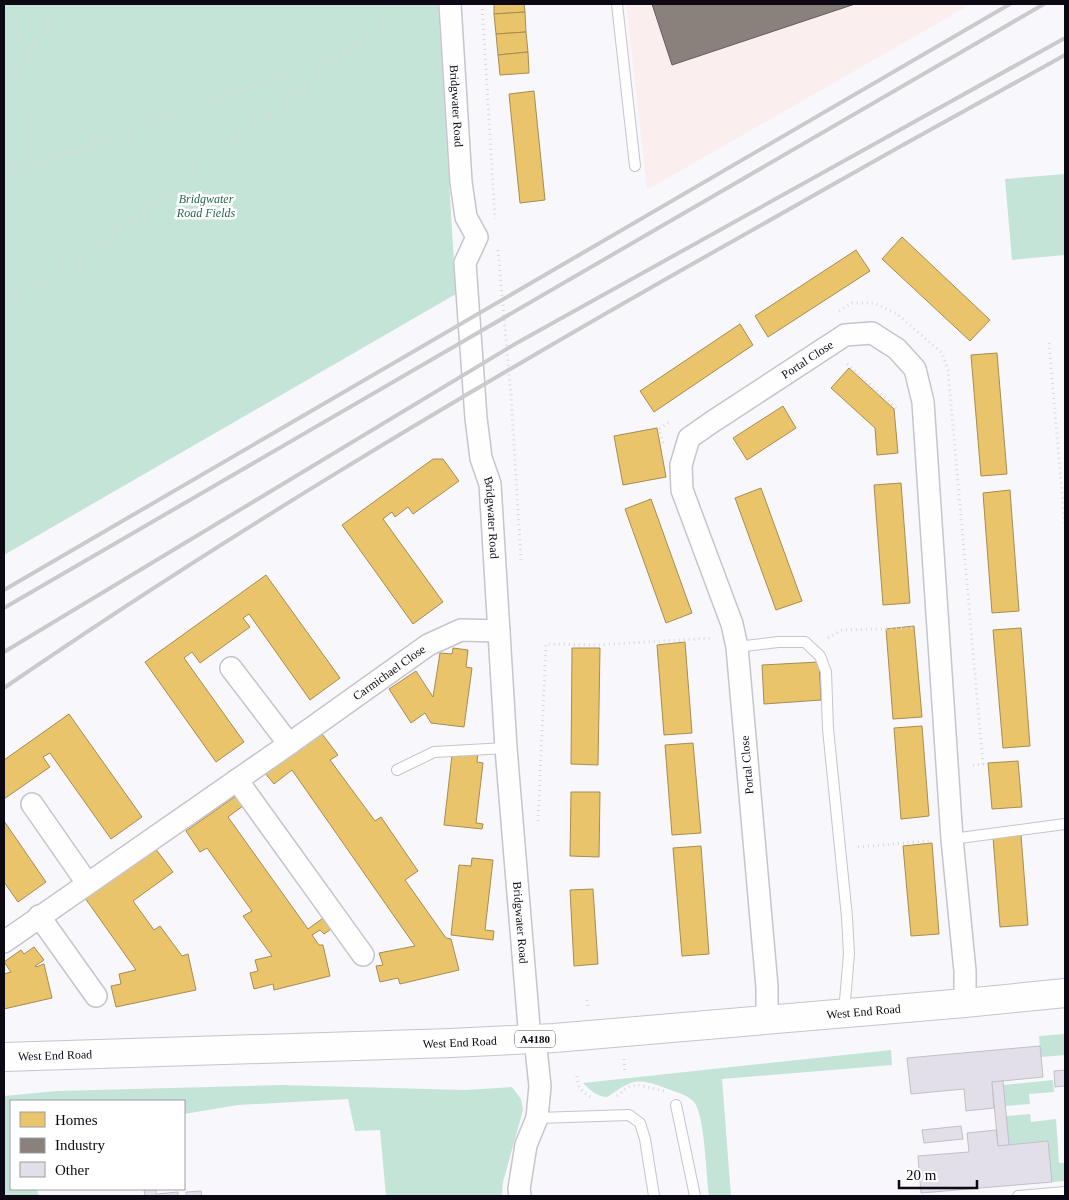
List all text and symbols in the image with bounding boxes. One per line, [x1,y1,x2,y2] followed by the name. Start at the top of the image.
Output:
[447,64,466,147] street label: Bridgwater Road
[176,192,235,220] park label: Bridgwater Road Fields
[779,338,836,382] street label: Portal Close
[481,475,502,559] street label: Bridgwater Road
[350,642,428,703] street label: Carmichael Close
[737,735,757,795] street label: Portal Close
[510,881,531,964] street label: Bridgwater Road
[826,1002,901,1022] street label: West End Road
[515,1030,555,1048] road number: A4180
[422,1034,497,1051] street label: West End Road
[18,1047,92,1064] street label: West End Road
[10,1100,185,1190] legend
[55,1112,98,1128] text: Homes
[55,1137,105,1153] text: Industry
[899,1158,976,1190] scale bar
[55,1162,89,1178] text: Other
[906,1167,937,1183] text: 20 m

